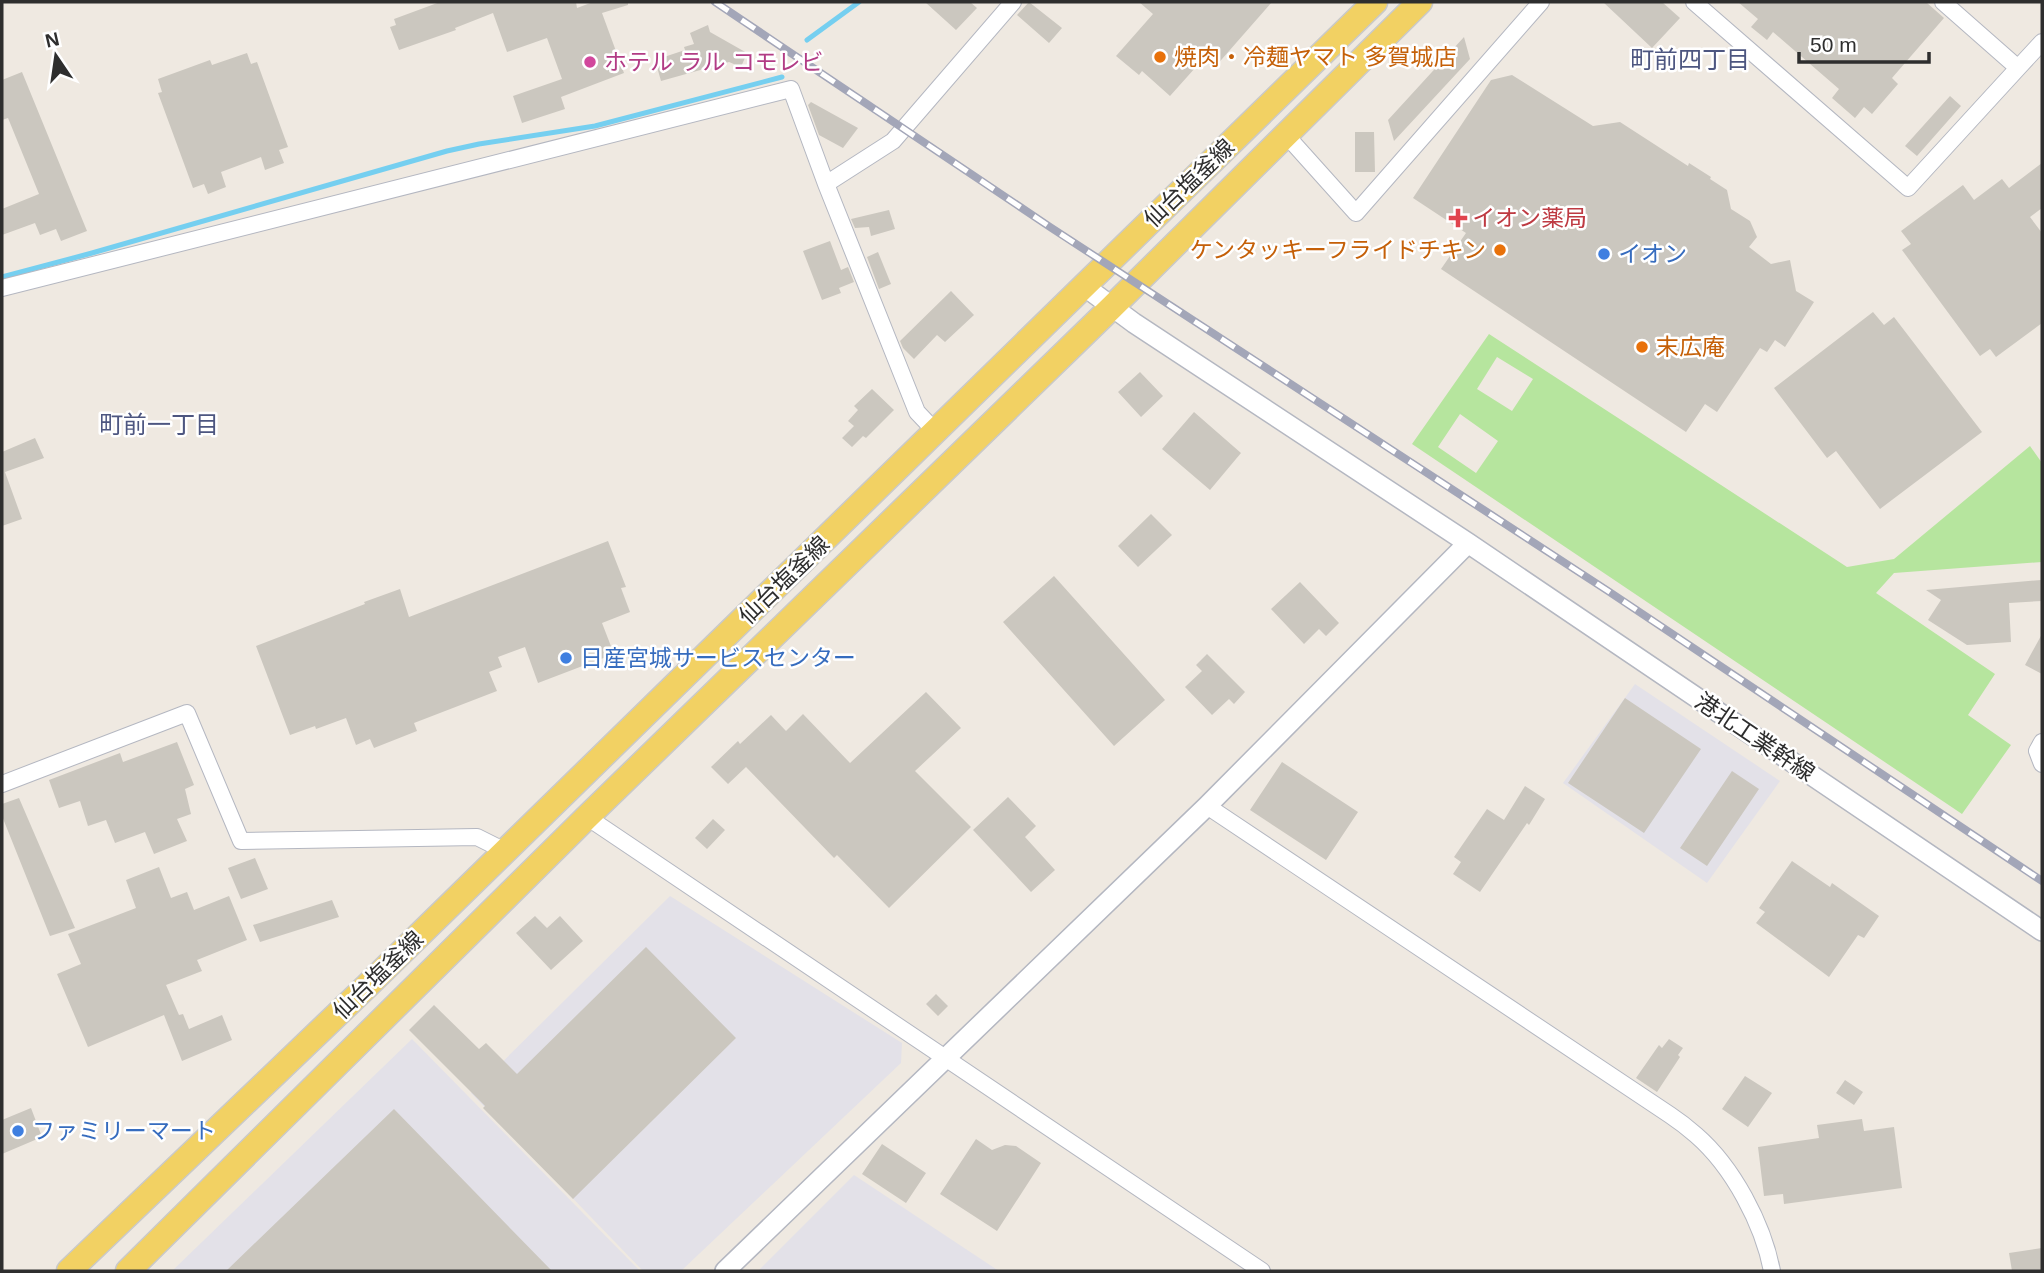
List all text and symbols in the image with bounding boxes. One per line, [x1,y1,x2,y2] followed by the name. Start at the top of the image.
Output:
[21,21,91,91] north arrow
[1799,21,1928,65] scale bar
[43,28,61,52] text: N
[1810,33,1857,56] text: 50 m
[1174,44,1456,70] place label: 焼肉・冷麺ヤマト 多賀城店
[1630,46,1750,73] district label: 町前四丁目
[604,49,824,75] place label: ホテル ラル コモレビ
[1152,49,1168,65] marker: 焼肉・冷麺ヤマト 多賀城店
[582,54,598,70] marker: ホテル ラル コモレビ
[1139,134,1239,232] street label: 仙台塩釜線
[1472,205,1587,231] place label: イオン薬局
[1450,210,1466,226] marker: イオン薬局
[1190,237,1486,263] place label: ケンタッキーフライドチキン
[1618,241,1687,267] place label: イオン
[1492,242,1508,258] marker: ケンタッキーフライドチキン
[1596,246,1612,262] marker: イオン
[1656,334,1725,360] place label: 末広庵
[1634,339,1650,355] marker: 末広庵
[99,411,219,438] district label: 町前一丁目
[734,531,834,629] street label: 仙台塩釜線
[580,645,856,671] place label: 日産宮城サービスセンター
[558,650,574,666] marker: 日産宮城サービスセンター
[1691,688,1819,786] street label: 港北工業幹線
[328,926,428,1024] street label: 仙台塩釜線
[32,1118,216,1144] place label: ファミリーマート
[10,1123,26,1139] marker: ファミリーマート

